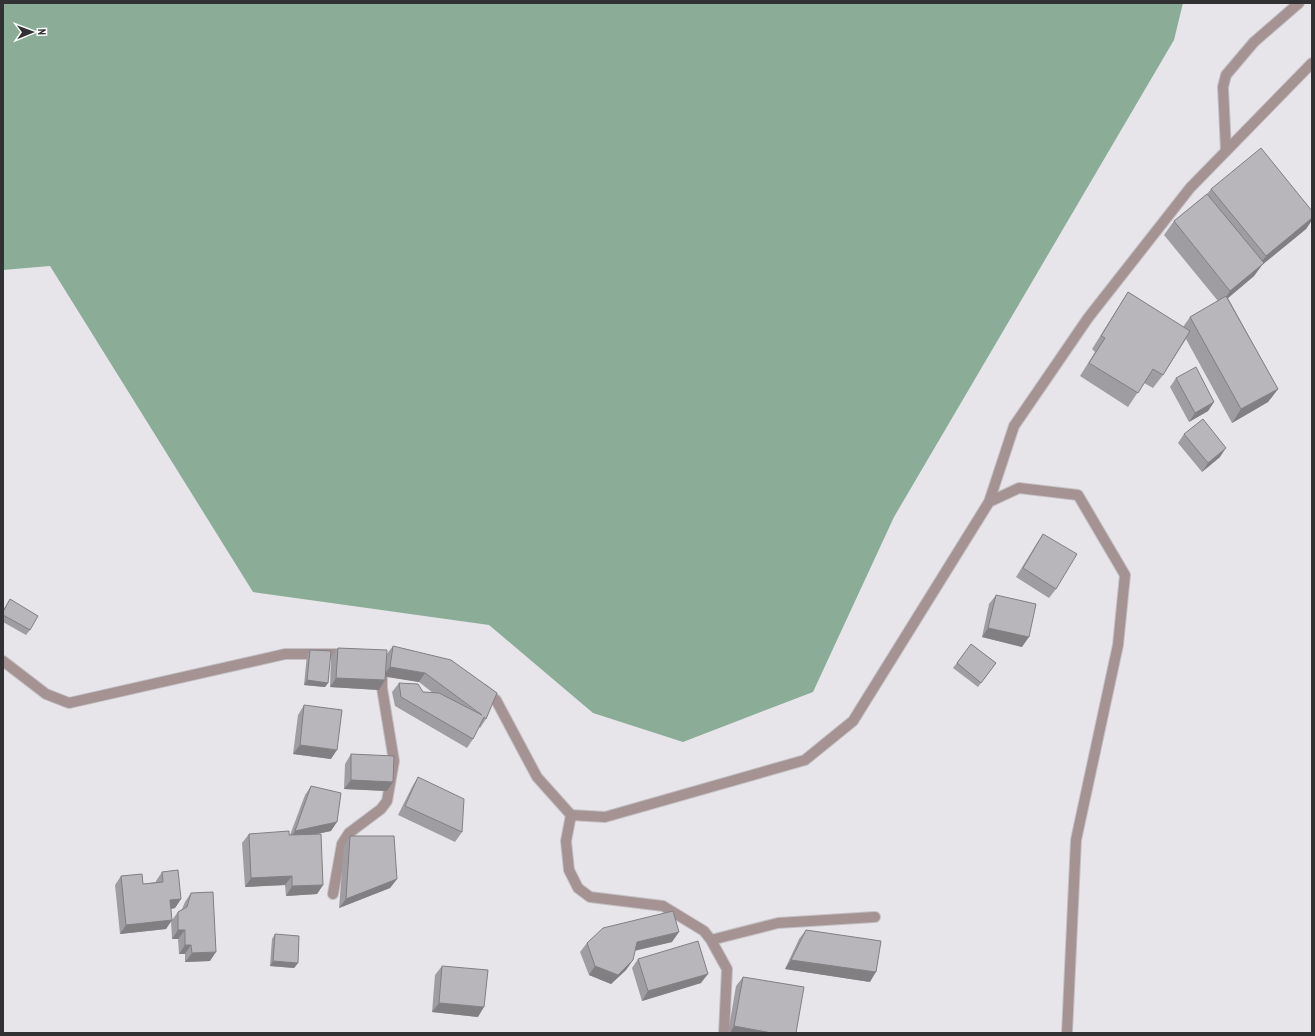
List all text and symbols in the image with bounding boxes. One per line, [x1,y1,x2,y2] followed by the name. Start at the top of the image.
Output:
[12,12,52,52] north arrow
[35,29,49,35] text: N

